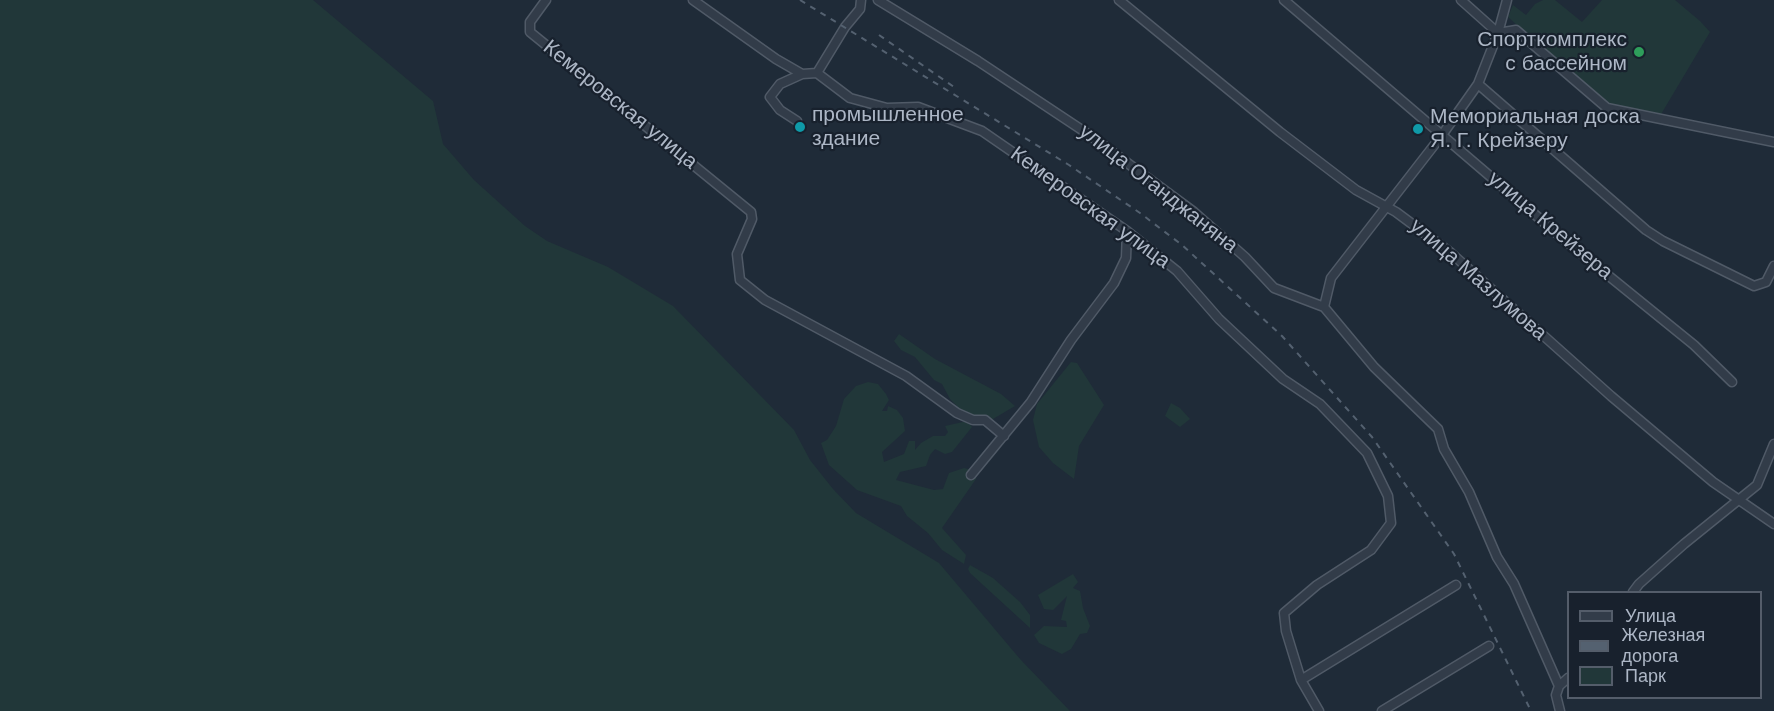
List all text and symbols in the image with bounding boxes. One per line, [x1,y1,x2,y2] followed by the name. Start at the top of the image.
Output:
[1477,27,1627,77] place label: Спорткомплекс с бассейном
[538,35,702,175] street label: Кемеровская улица
[1632,45,1646,59] marker: Спорткомплекс с бассейном
[812,102,964,152] place label: промышленное здание
[1430,104,1640,154] place label: Мемориальная доска Я. Г. Крейзеру
[1074,119,1242,259] street label: улица Оганджаняна
[793,120,807,134] marker: промышленное здание
[1411,122,1425,136] marker: Мемориальная доска Я. Г. Крейзеру
[1005,142,1175,274] street label: Кемеровская улица
[1482,166,1618,286] street label: улица Крейзера
[1404,214,1552,346] street label: улица Мазлумова
[1567,591,1762,699] legend
[1625,606,1676,626] text: Улица
[1621,625,1705,666] text: Железная дорога
[1625,666,1666,686] text: Парк

